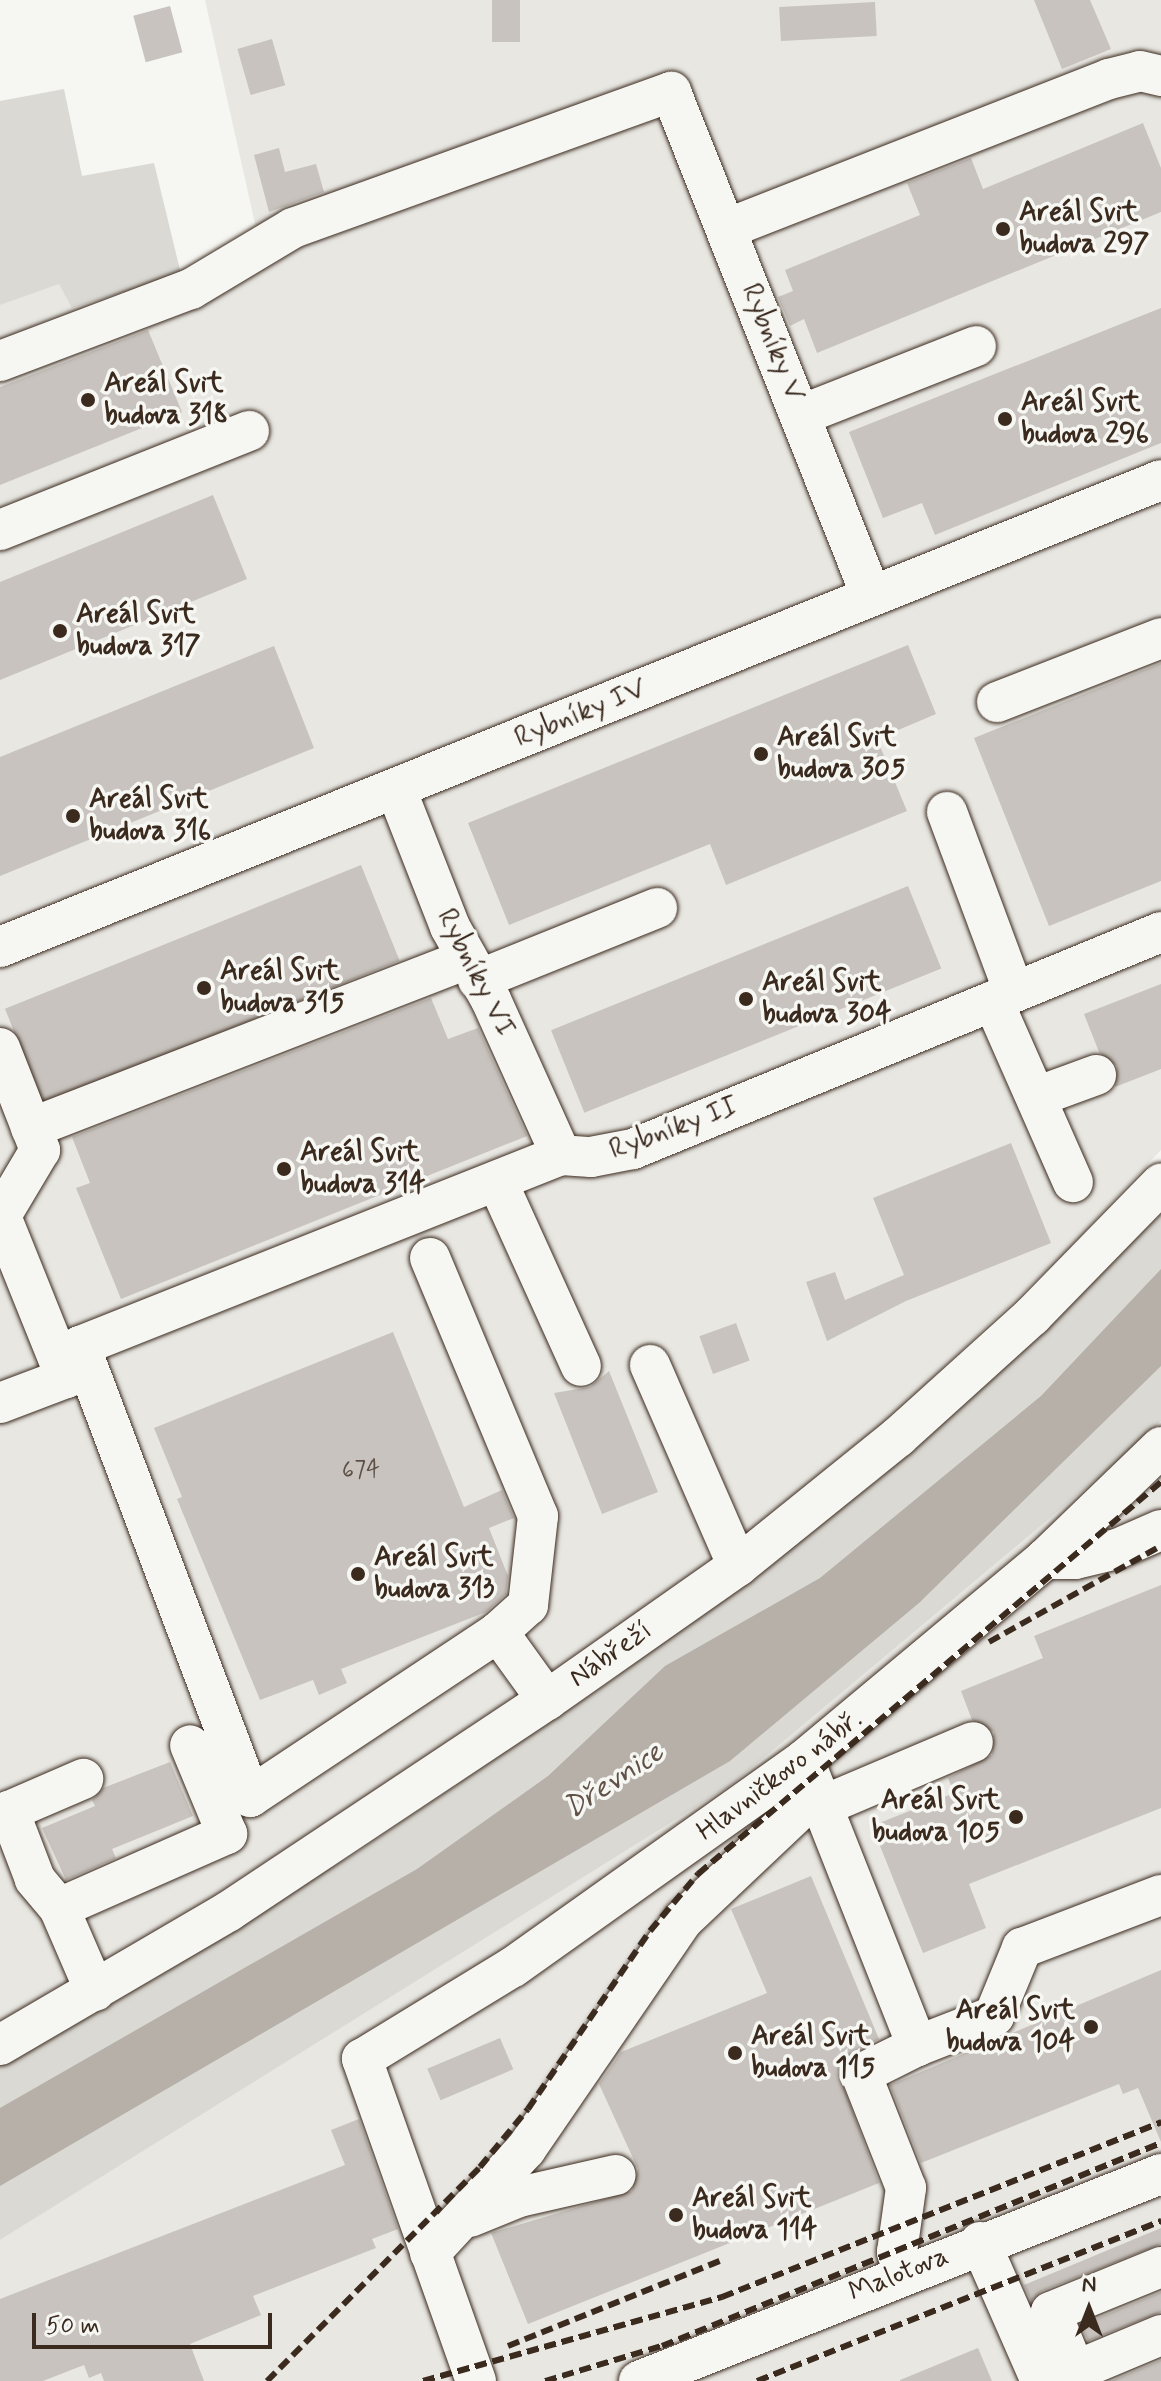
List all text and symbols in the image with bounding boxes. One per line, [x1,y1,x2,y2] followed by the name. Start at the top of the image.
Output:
[1019,196,1149,262] place label: Areál Svit budova 297
[994,220,1012,238] marker: Areál Svit budova 297
[734,280,810,406] street label: Rybníky V
[104,367,228,433] place label: Areál Svit budova 318
[1021,386,1149,452] place label: Areál Svit budova 296
[79,391,97,409] marker: Areál Svit budova 318
[996,410,1014,428] marker: Areál Svit budova 296
[76,598,201,664] place label: Areál Svit budova 317
[51,622,69,640] marker: Areál Svit budova 317
[511,673,651,755] street label: Rybníky IV
[777,721,906,787] place label: Areál Svit budova 305
[752,745,770,763] marker: Areál Svit budova 305
[89,783,211,849] place label: Areál Svit budova 316
[64,807,82,825] marker: Areál Svit budova 316
[429,905,521,1041] street label: Rybníky VI
[220,955,345,1021] place label: Areál Svit budova 315
[762,966,891,1032] place label: Areál Svit budova 304
[195,979,213,997] marker: Areál Svit budova 315
[737,990,755,1008] marker: Areál Svit budova 304
[605,1090,743,1168] street label: Rybníky II
[300,1136,425,1202] place label: Areál Svit budova 314
[275,1160,293,1178] marker: Areál Svit budova 314
[342,1457,380,1485] house number: 674
[374,1541,494,1607] place label: Areál Svit budova 313
[349,1565,367,1583] marker: Areál Svit budova 313
[563,1614,659,1696] street label: Nábřeží
[691,1703,869,1849] street label: Hlavničkovo nábř.
[557,1735,671,1827] water label: Dřevnice
[872,1784,1000,1850] place label: Areál Svit budova 105
[1007,1808,1025,1826] marker: Areál Svit budova 105
[946,1994,1075,2060] place label: Areál Svit budova 104
[1082,2018,1100,2036] marker: Areál Svit budova 104
[751,2020,875,2086] place label: Areál Svit budova 115
[726,2044,744,2062] marker: Areál Svit budova 115
[692,2182,817,2248] place label: Areál Svit budova 114
[667,2206,685,2224] marker: Areál Svit budova 114
[844,2240,954,2310] street label: Malotova
[1049,2269,1129,2349] north arrow
[1082,2271,1096,2299] text: N
[36,2297,276,2347] scale bar
[46,2311,100,2342] text: 50 m

